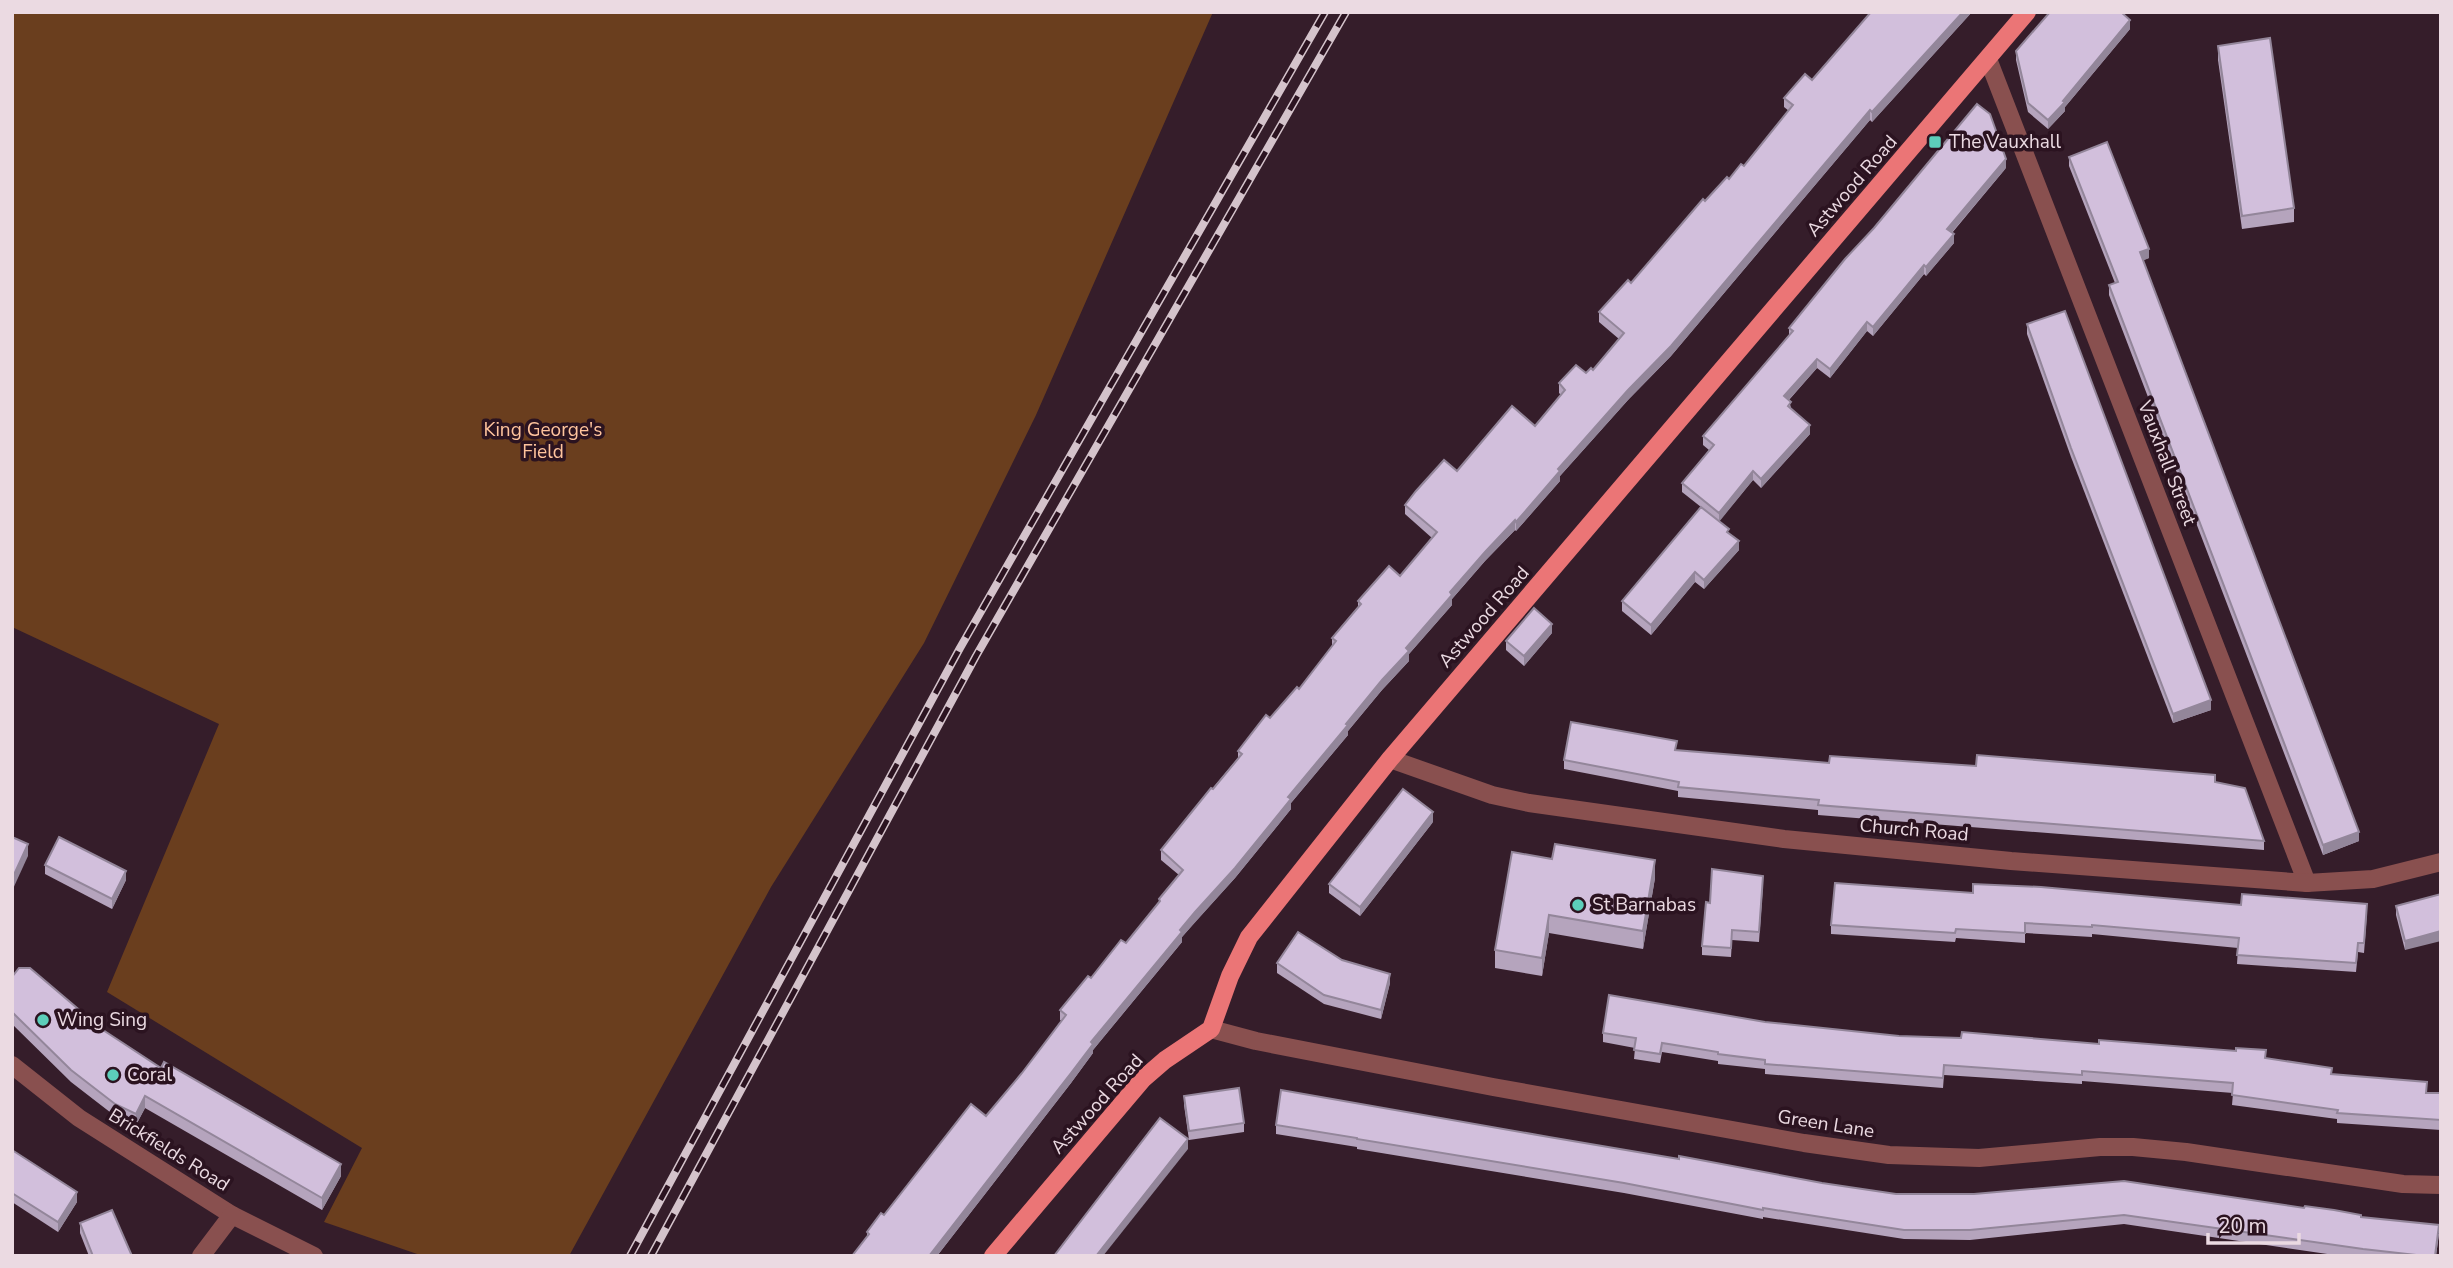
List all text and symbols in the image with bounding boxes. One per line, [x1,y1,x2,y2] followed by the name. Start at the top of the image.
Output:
[1949,129,2061,155] place label: The Vauxhall
[1801,130,1903,242] street label: Astwood Road
[1927,134,1943,150] marker: The Vauxhall
[2131,396,2203,529] street label: Vauxhall Street
[484,417,602,465] park label: King George's Field
[1433,561,1535,673] street label: Astwood Road
[1858,812,1970,848] street label: Church Road
[1592,892,1696,918] place label: St Barnabas
[1570,897,1586,913] marker: St Barnabas
[57,1007,147,1033] place label: Wing Sing
[35,1012,51,1028] marker: Wing Sing
[1045,1048,1149,1160] street label: Astwood Road
[127,1062,172,1088] place label: Coral
[105,1067,121,1083] marker: Coral
[104,1102,234,1198] street label: Brickfields Road
[1776,1104,1876,1144] street label: Green Lane
[2208,1202,2299,1246] scale bar
[2218,1212,2267,1240] text: 20 m

